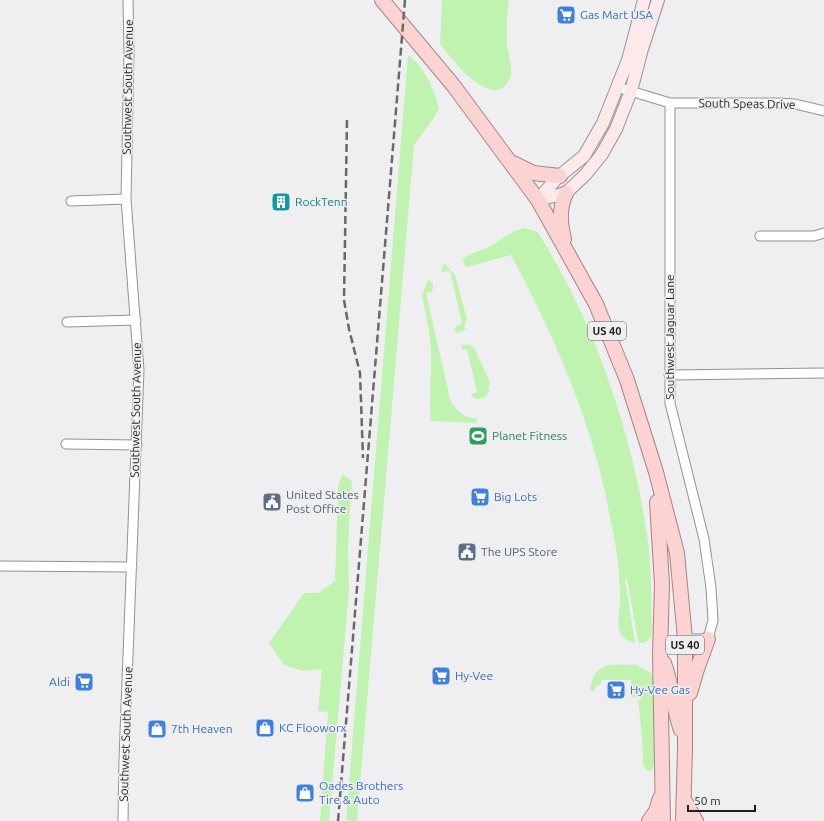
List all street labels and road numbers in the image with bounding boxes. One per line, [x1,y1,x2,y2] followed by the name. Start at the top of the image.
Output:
[120,19,135,155] street label: Southwest South Avenue
[698,96,796,111] street label: South Speas Drive
[663,274,676,400] street label: Southwest Jaguar Lane
[588,322,626,340] road number: US 40
[128,342,143,478] street label: Southwest South Avenue
[666,636,704,654] road number: US 40
[117,666,134,802] street label: Southwest South Avenue

